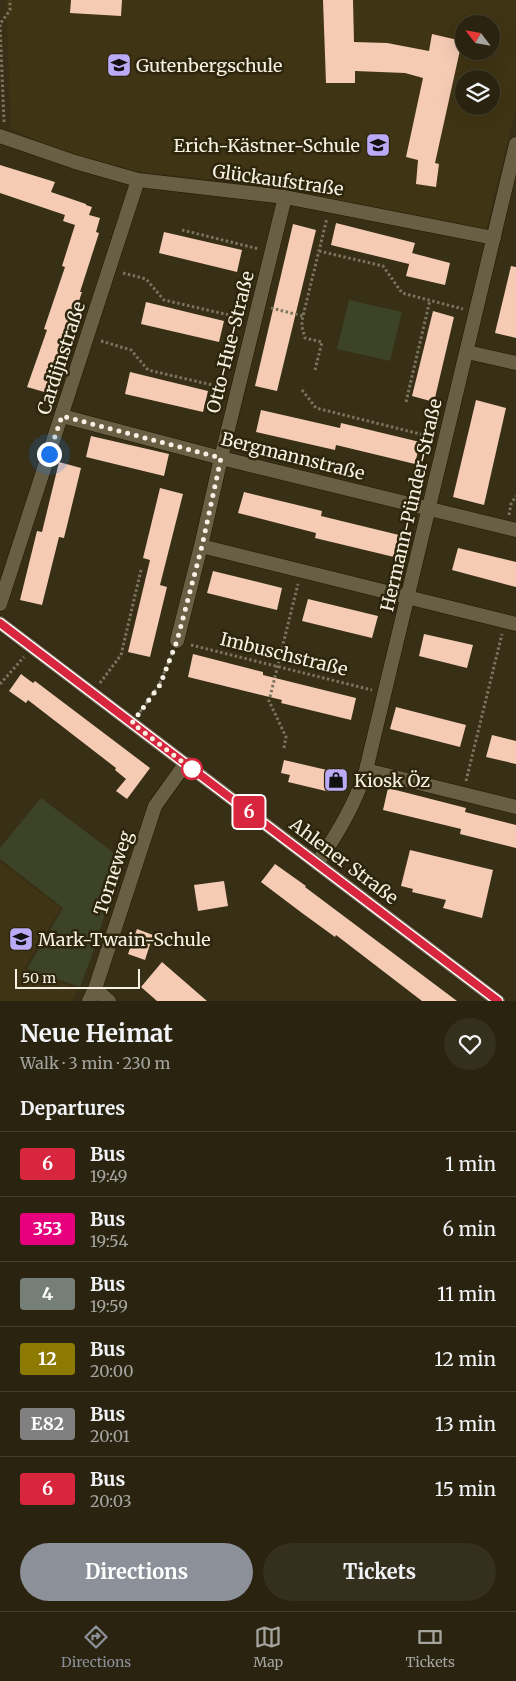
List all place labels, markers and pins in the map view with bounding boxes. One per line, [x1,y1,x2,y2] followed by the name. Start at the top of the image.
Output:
[106,52,132,78] school or university icon: Gutenbergschule
[136,54,283,77] place label: Gutenbergschule
[365,132,391,158] school or university icon: Erich-Kästner-Schule
[174,134,360,157] place label: Erich-Kästner-Schule
[181,758,203,780] unlabelled marker
[323,767,349,793] shop icon: Kiosk Öz
[354,769,430,792] place label: Kiosk Öz
[8,926,34,952] school or university icon: Mark-Twain-Schule
[38,928,211,951] place label: Mark-Twain-Schule

